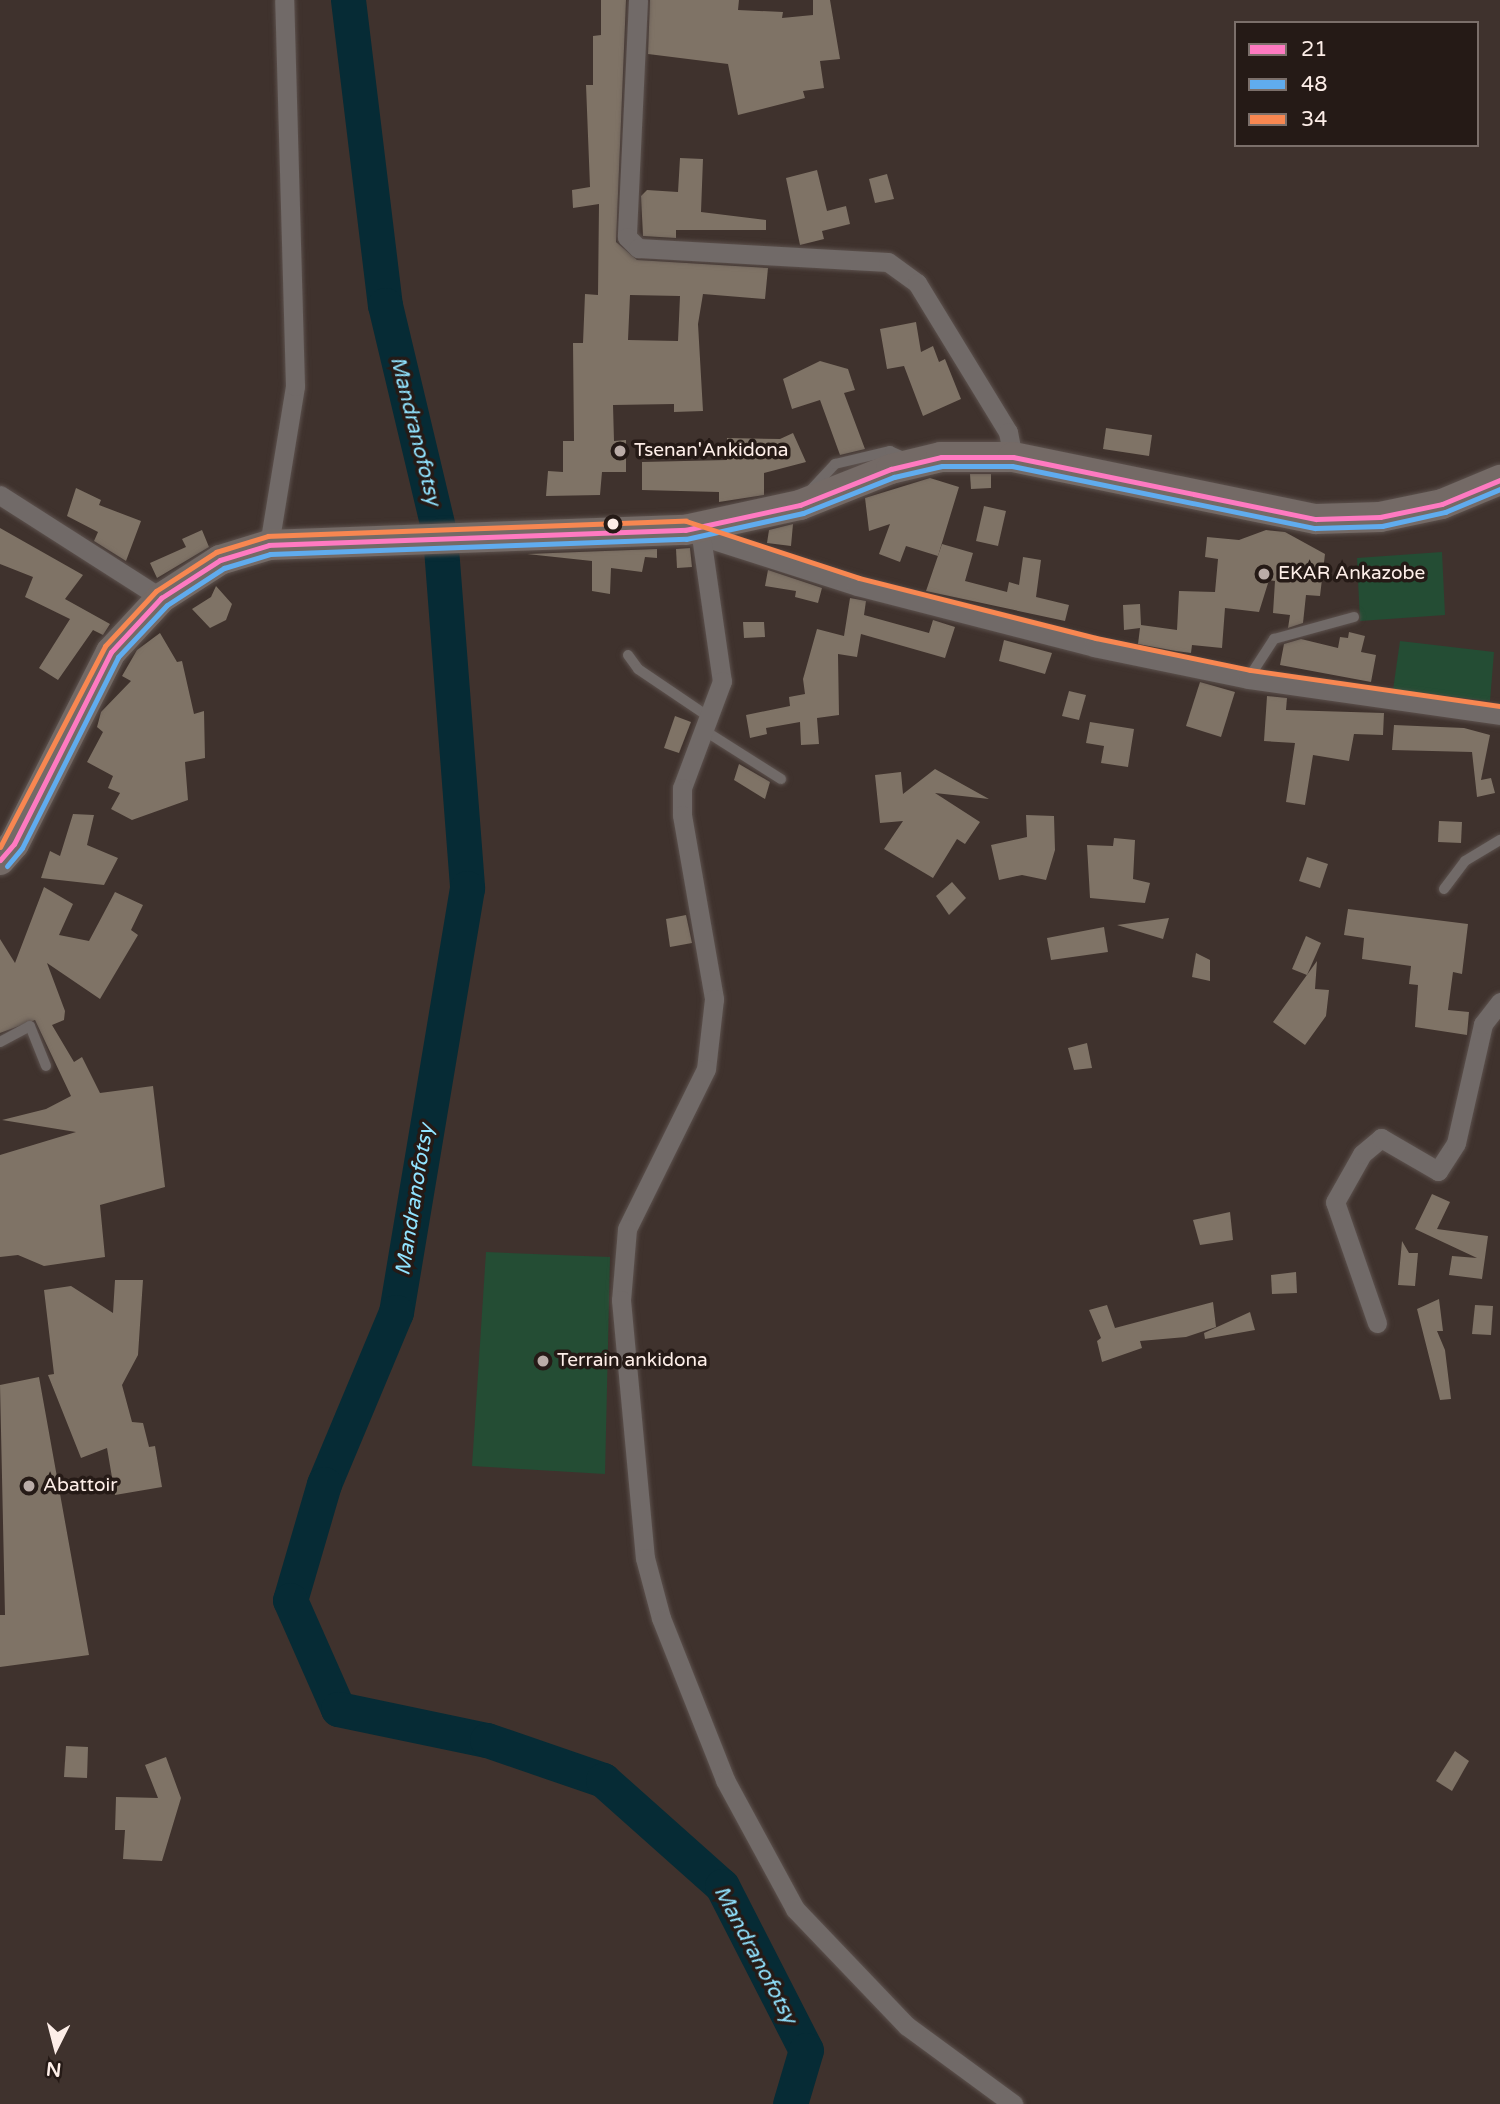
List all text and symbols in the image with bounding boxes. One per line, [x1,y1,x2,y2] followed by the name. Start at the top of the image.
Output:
[1234,21,1479,147] legend
[1301,37,1327,62] text: 21
[1301,72,1327,97] text: 48
[1301,107,1327,132] text: 34
[384,354,446,508] water label: Mandranofotsy
[634,440,789,462] place label: Tsenan'Ankidona
[612,443,628,459] marker: Tsenan'Ankidona
[606,517,620,531] unlabelled marker
[1278,563,1425,585] place label: EKAR Ankazobe
[1256,566,1272,582] marker: EKAR Ankazobe
[391,1123,439,1277] water label: Mandranofotsy
[557,1350,708,1372] place label: Terrain ankidona
[535,1353,551,1369] marker: Terrain ankidona
[43,1475,117,1497] place label: Abattoir
[21,1478,37,1494] marker: Abattoir
[708,1882,802,2028] water label: Mandranofotsy
[21,2013,91,2083] north arrow
[45,2057,63,2081] text: N

